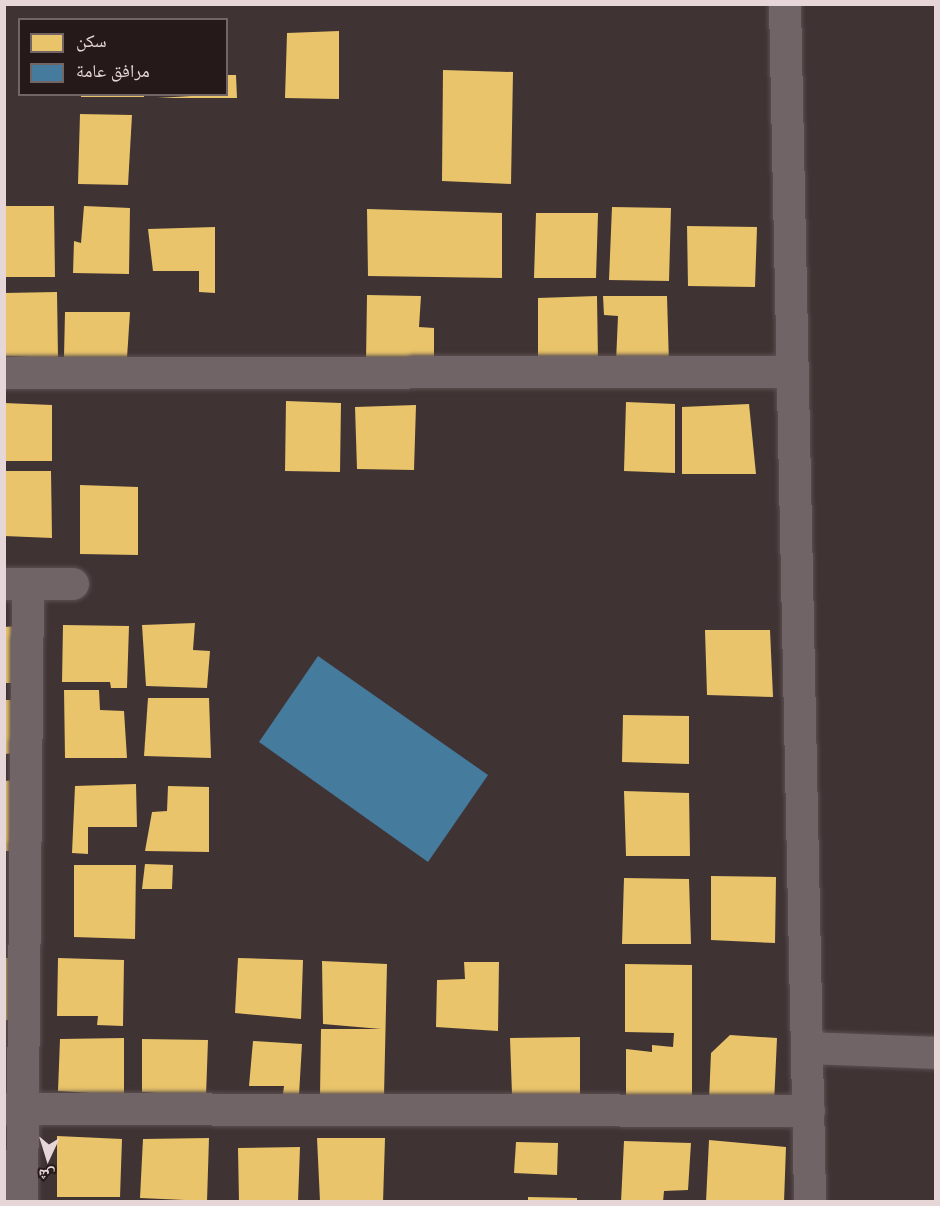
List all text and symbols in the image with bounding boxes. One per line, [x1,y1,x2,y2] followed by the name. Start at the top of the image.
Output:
[18,18,228,96] legend
[76,29,107,52] text: سكن
[76,59,150,82] text: مرافق عامة
[18,1128,78,1188] north arrow
[38,1165,56,1187] text: ش

